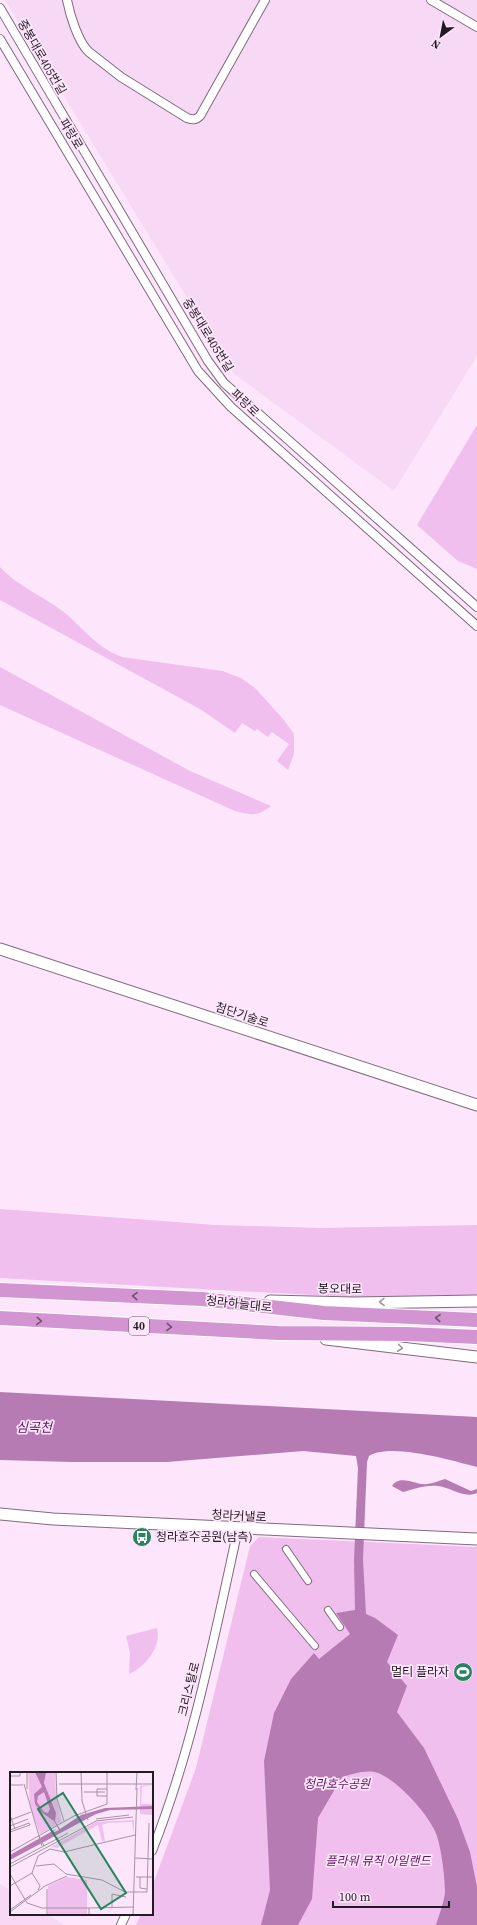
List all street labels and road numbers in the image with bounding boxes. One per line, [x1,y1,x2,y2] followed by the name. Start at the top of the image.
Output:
[14,17,70,97] street label: 중봉대로405번길
[56,116,86,152] street label: 파랑로
[179,295,237,375] street label: 중봉대로405번길
[228,386,262,420] street label: 파랑로
[213,999,271,1031] street label: 첨단기술로
[318,1281,362,1297] street label: 봉오대로
[205,1293,273,1315] street label: 청라하늘대로
[129,1317,149,1335] road number: 40
[211,1507,267,1525] street label: 청라커낼로
[175,1660,203,1718] street label: 크리스탈로

